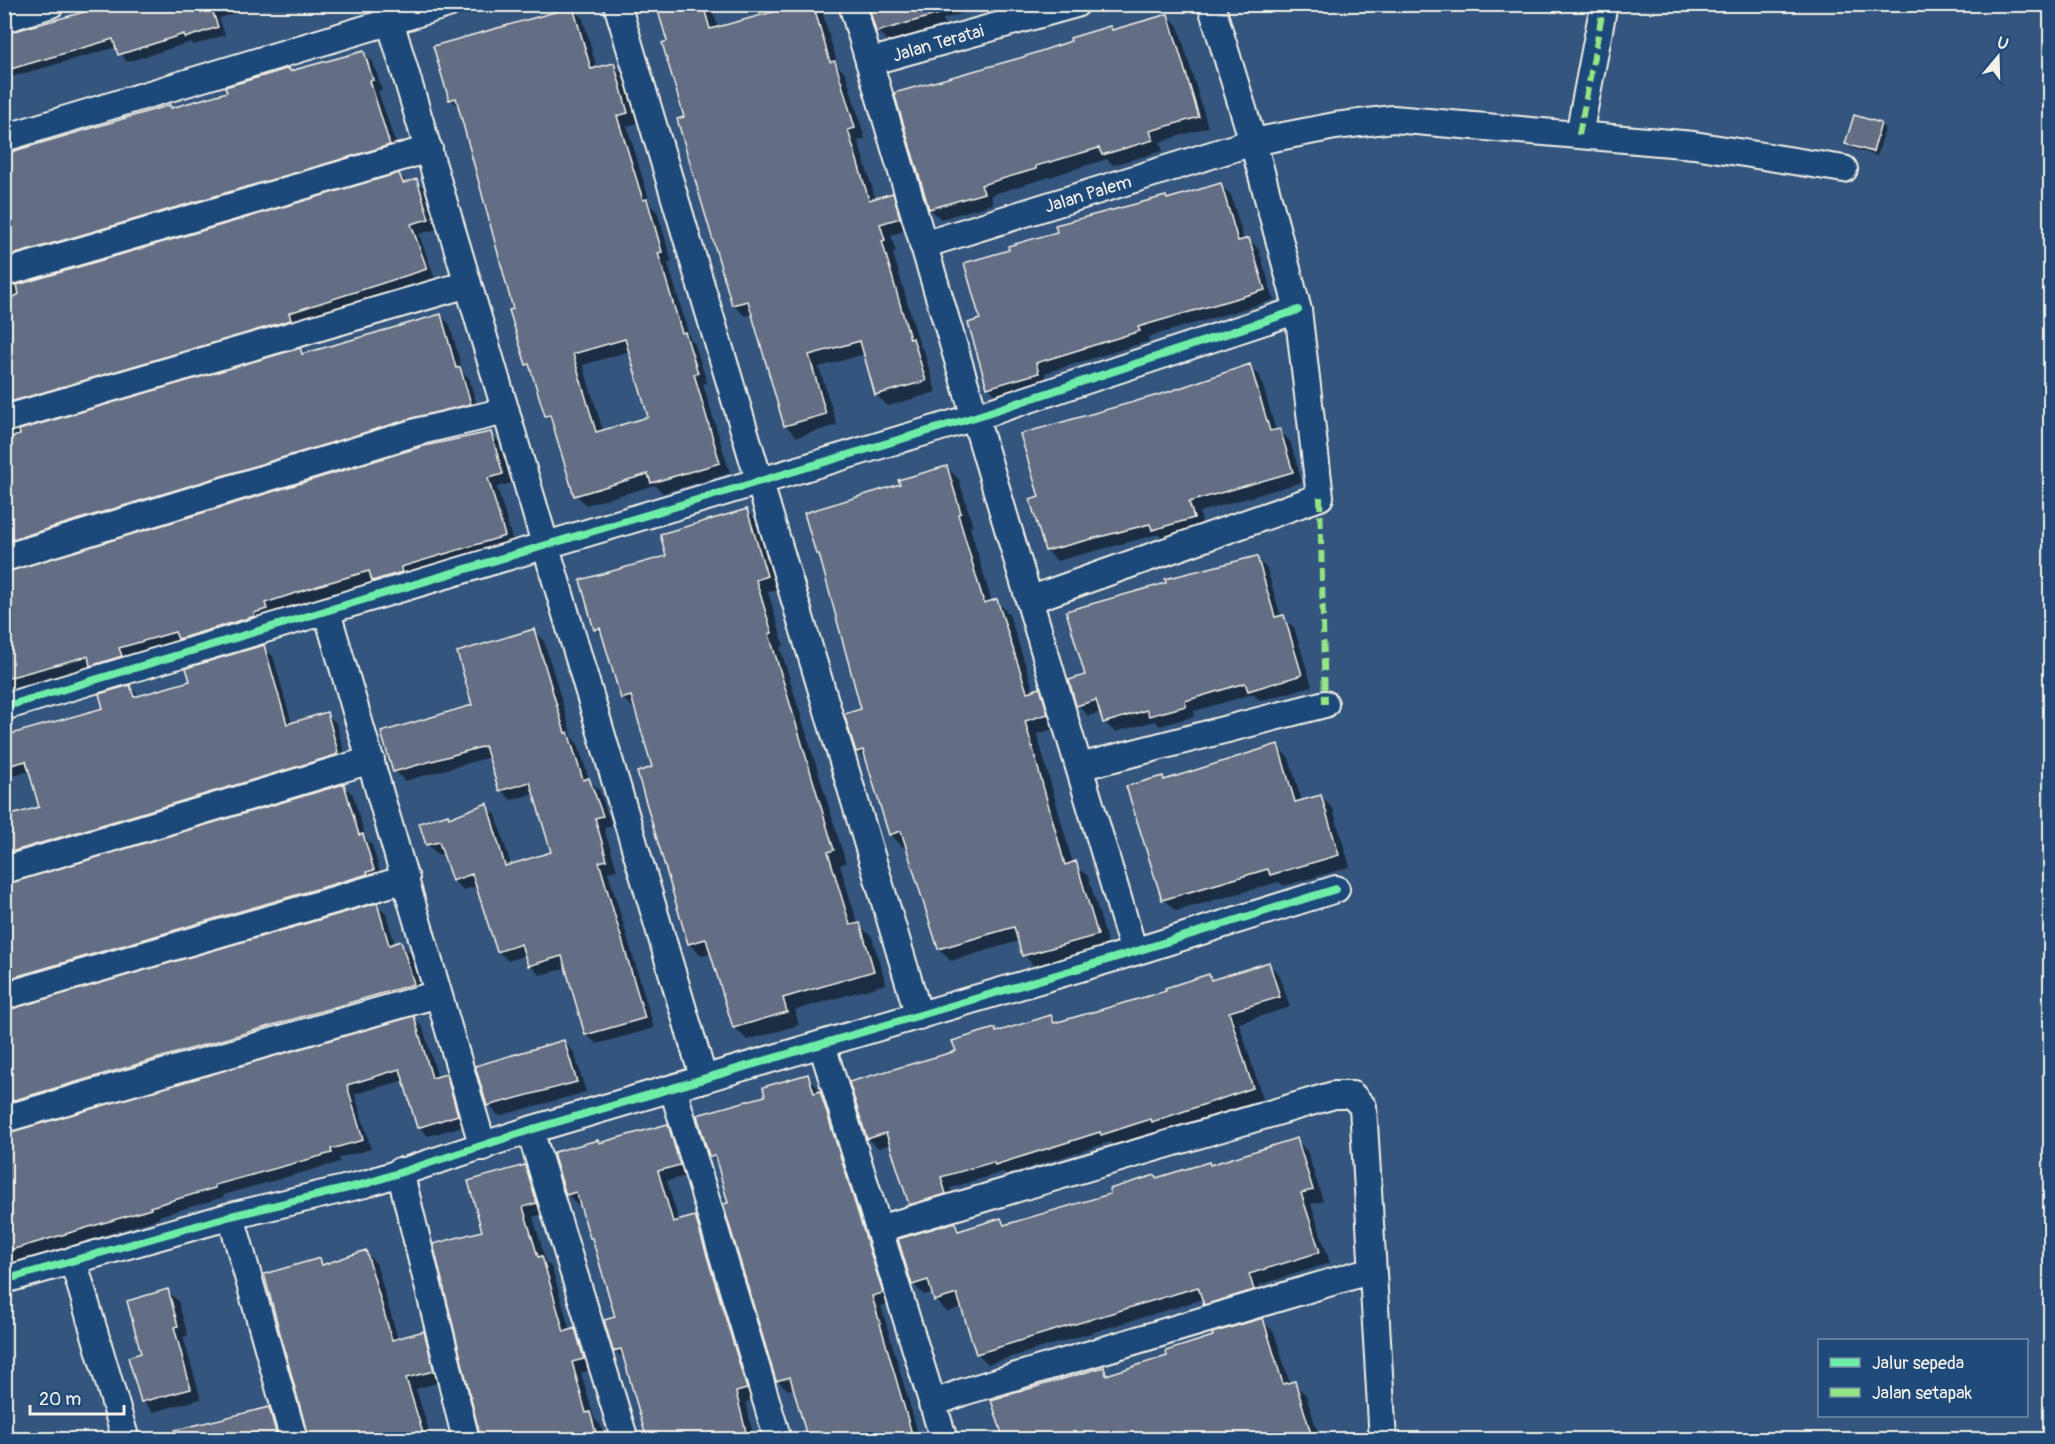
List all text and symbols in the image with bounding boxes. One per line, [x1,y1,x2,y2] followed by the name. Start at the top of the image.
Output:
[890,19,987,68] street label: Jalan Teratai
[1968,27,2028,87] north arrow
[1994,33,2011,55] text: U
[1042,170,1134,219] street label: Jalan Palem
[1818,1339,2028,1417] legend
[1872,1352,1964,1375] text: Jalur sepeda
[30,1378,124,1416] scale bar
[1872,1382,1973,1405] text: Jalan setapak
[39,1388,81,1411] text: 20 m

